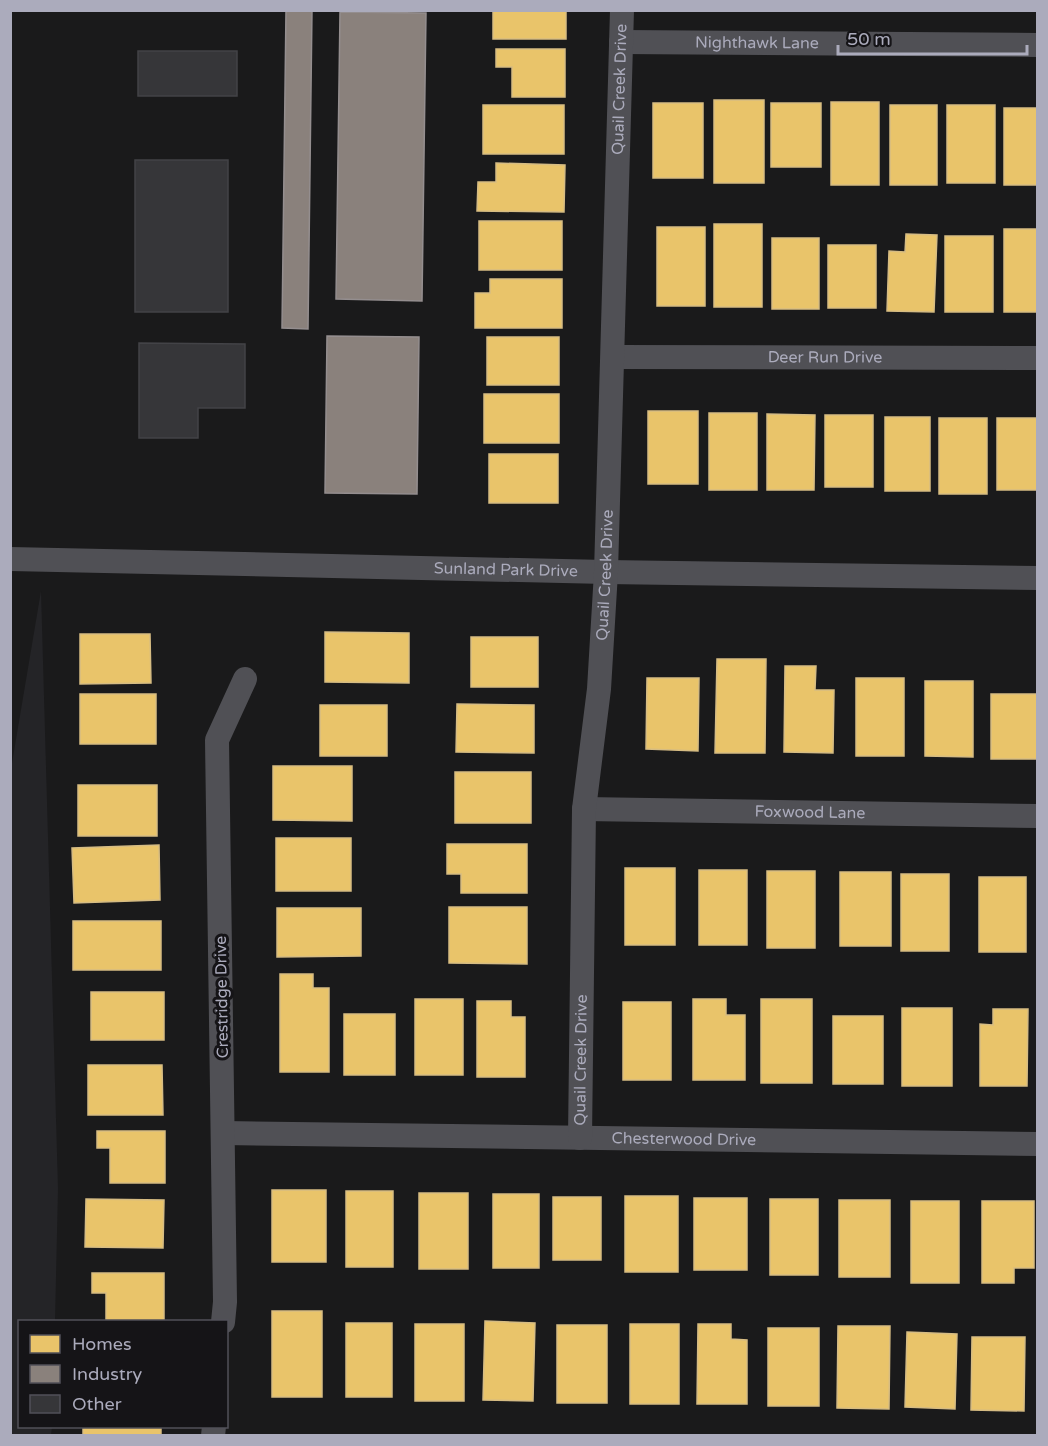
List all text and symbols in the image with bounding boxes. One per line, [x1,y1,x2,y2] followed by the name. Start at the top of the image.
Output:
[838,18,1027,56] scale bar
[608,24,632,155] street label: Quail Creek Drive
[847,28,891,50] text: 50 m
[695,33,819,53] street label: Nighthawk Lane
[768,347,882,368] street label: Deer Run Drive
[592,509,618,641] street label: Quail Creek Drive
[434,558,578,581] street label: Sunland Park Drive
[754,802,866,823] street label: Foxwood Lane
[211,936,233,1058] street label: Crestridge Drive
[570,994,592,1126] street label: Quail Creek Drive
[612,1128,756,1150] street label: Chesterwood Drive
[18,1320,228,1428] legend
[72,1333,132,1355] text: Homes
[72,1363,143,1385] text: Industry
[72,1393,122,1415] text: Other

